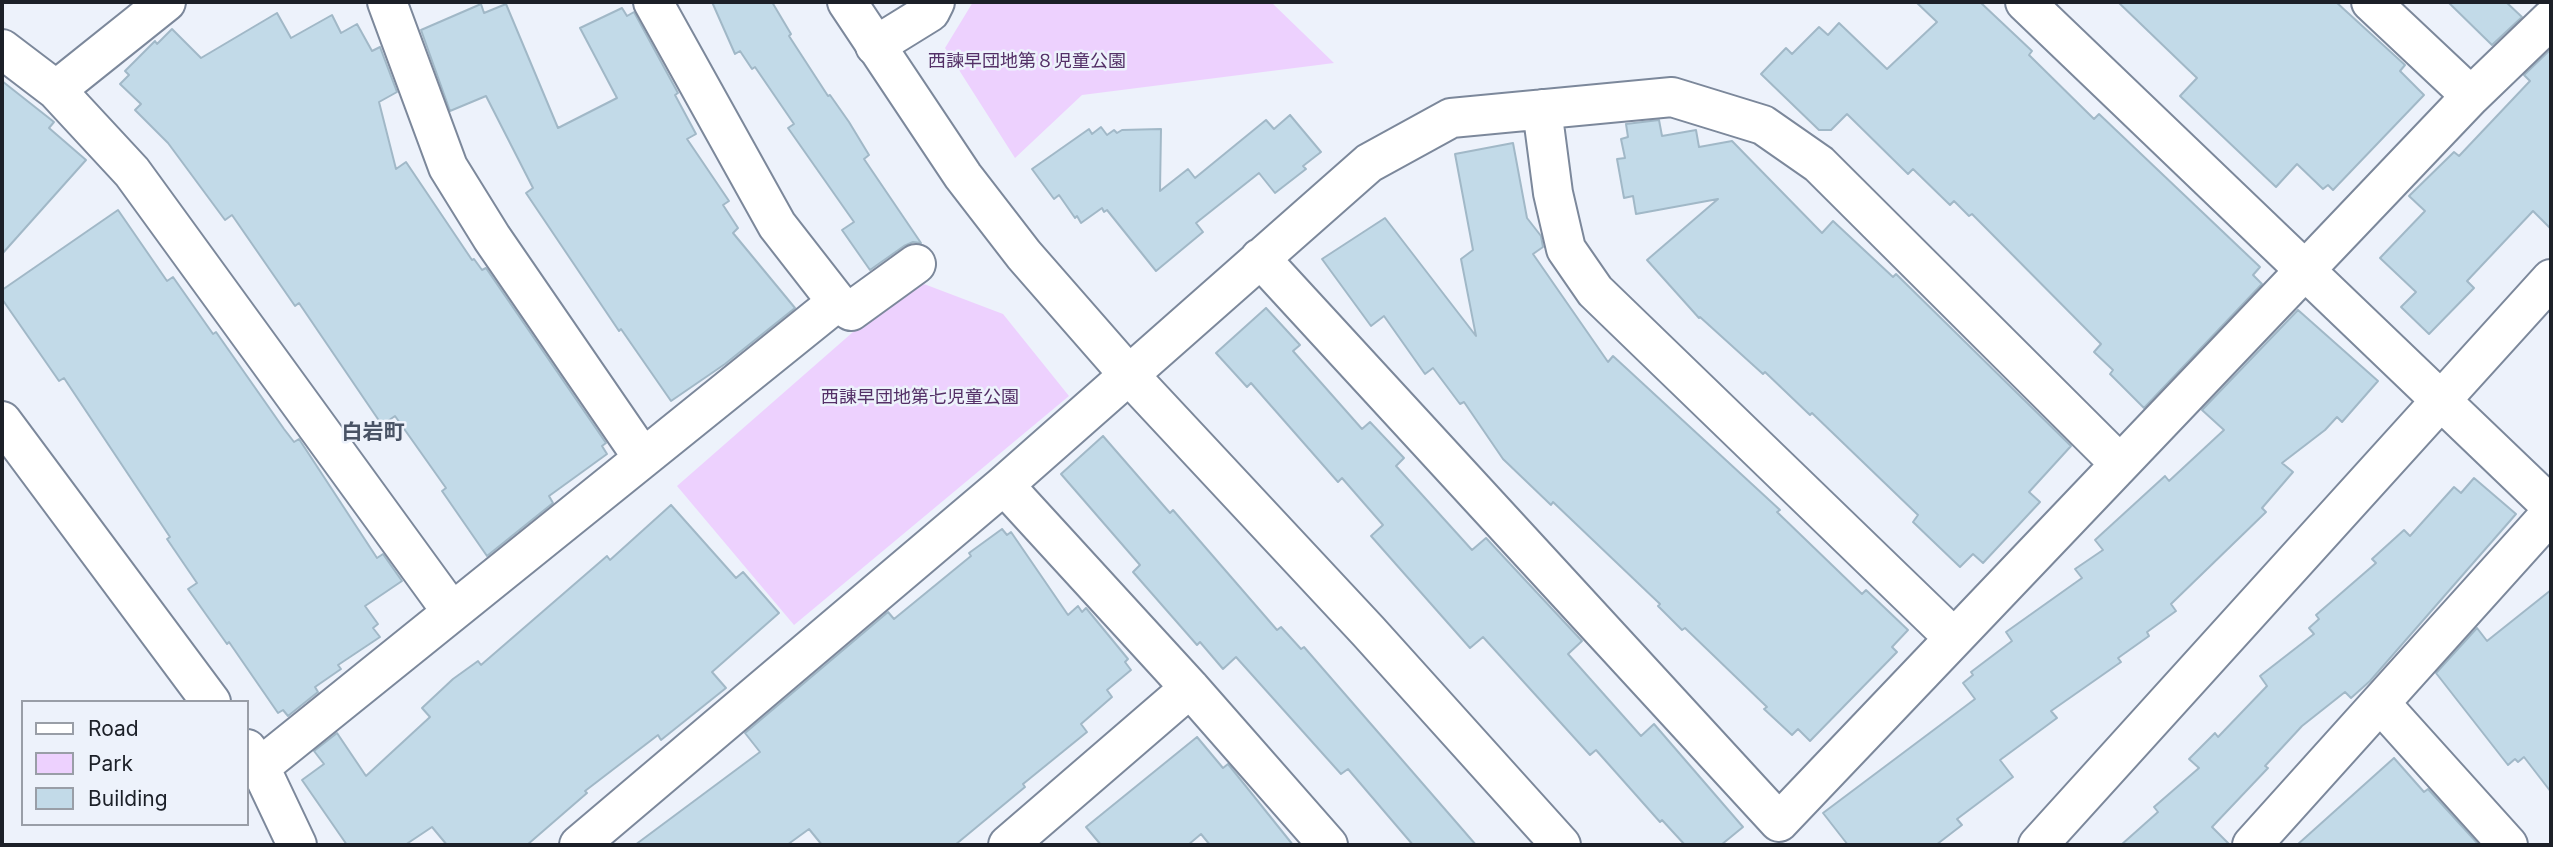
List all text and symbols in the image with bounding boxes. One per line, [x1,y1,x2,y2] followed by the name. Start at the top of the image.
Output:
[928,51,1126,73] park label: 西諫早団地第８児童公園
[821,387,1019,409] park label: 西諌早団地第七児童公園
[342,420,404,446] district label: 白岩町
[21,700,248,826] legend
[88,716,139,741] text: Road
[88,751,133,776] text: Park
[88,786,168,811] text: Building

